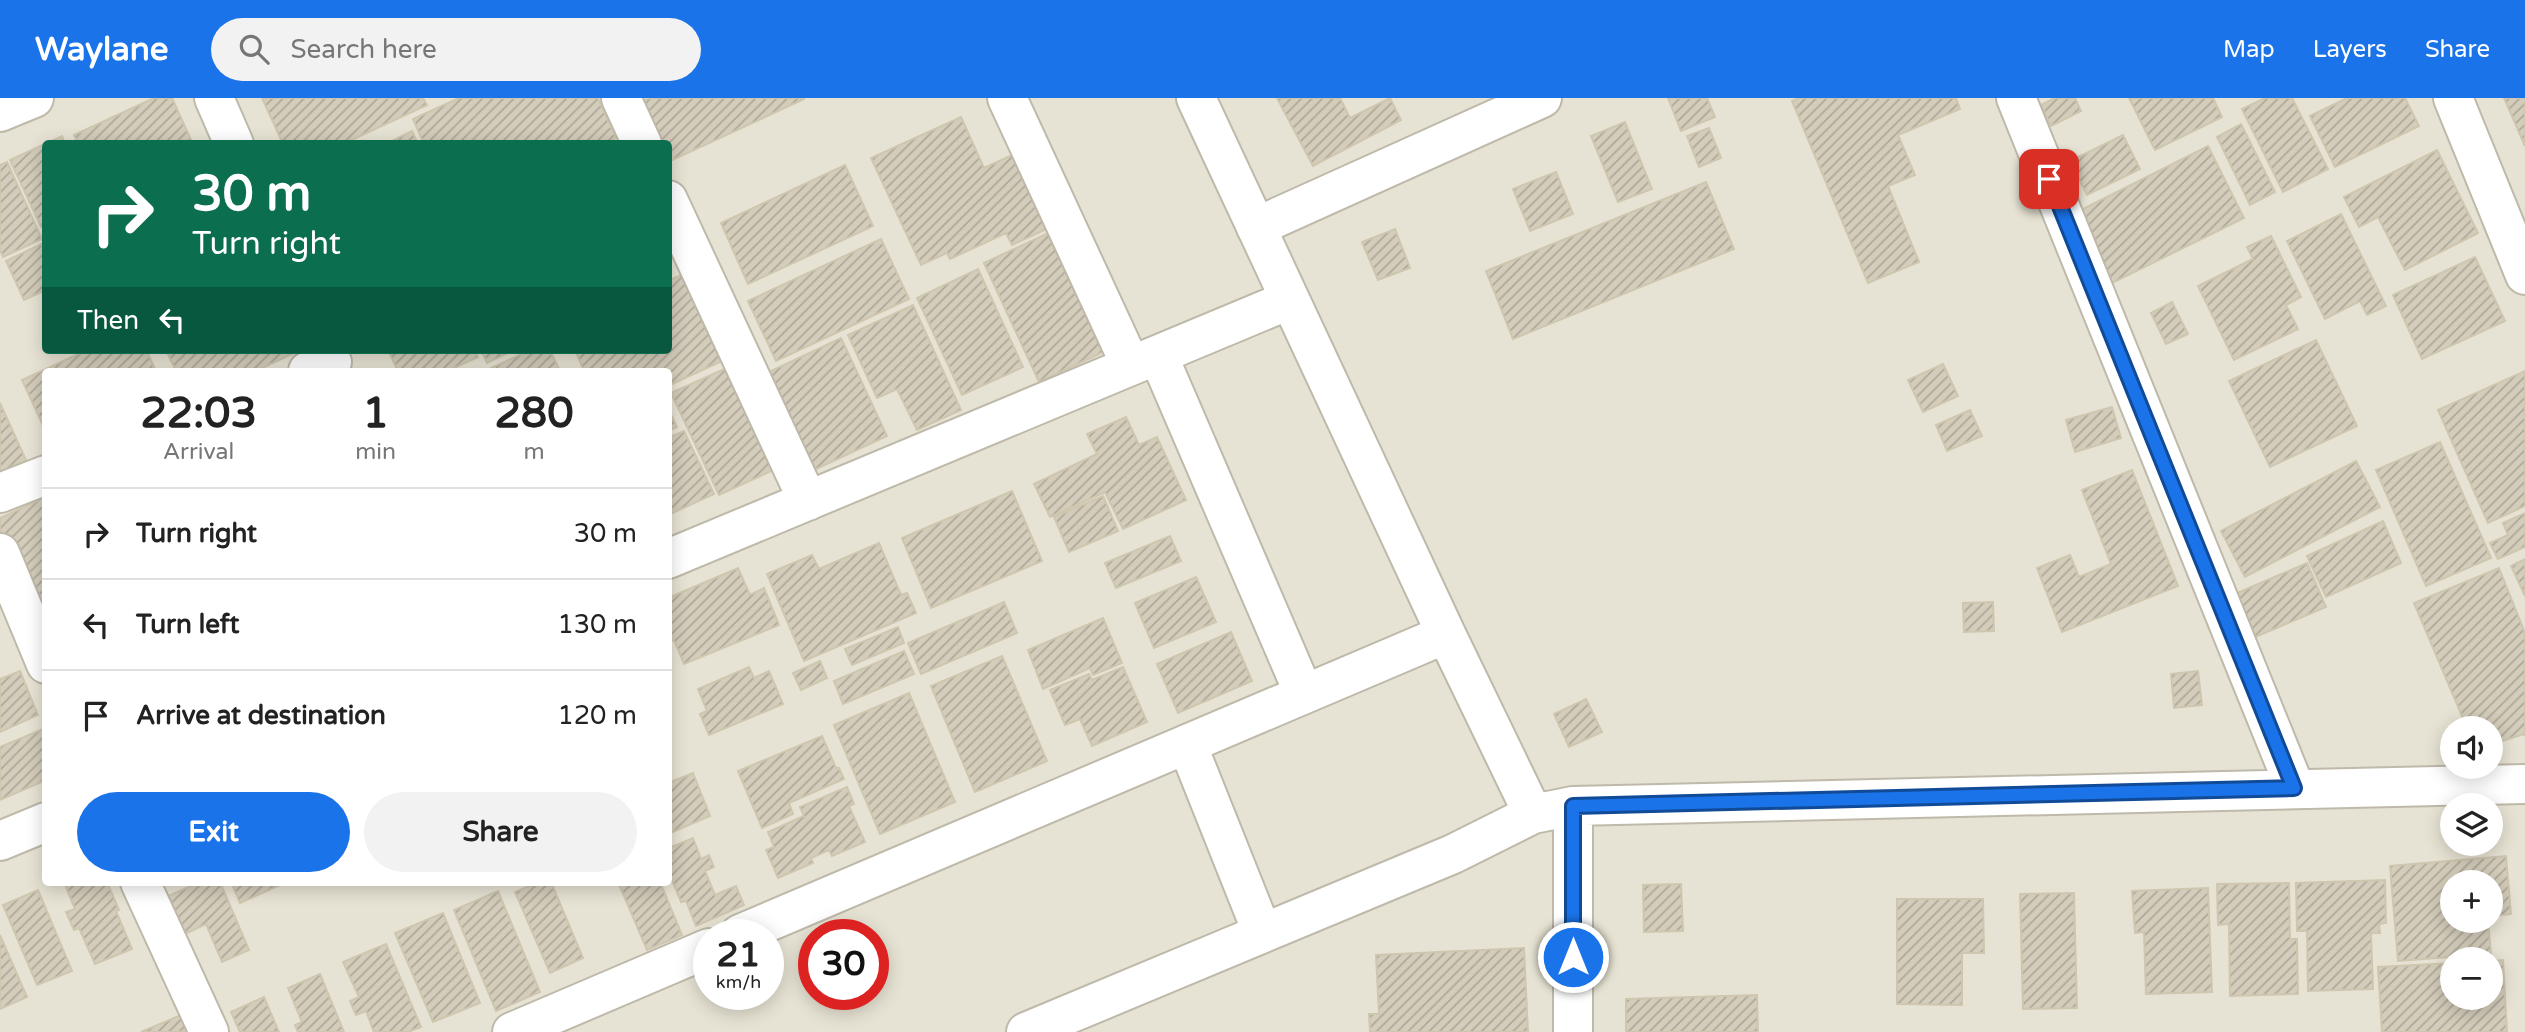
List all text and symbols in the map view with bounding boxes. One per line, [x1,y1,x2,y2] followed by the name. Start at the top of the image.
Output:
[211,18,701,81] search box
[35,30,169,69] text: Waylane
[235,30,273,68] icon: search
[291,34,437,65] text: Search here
[2223,35,2275,64] text: Map
[2313,35,2387,64] text: Layers
[2425,35,2490,64] text: Share
[2019,149,2079,209] pin
[2030,160,2068,198] icon: arrive
[192,165,311,224] text: 30 m
[77,168,168,259] icon: right
[192,225,341,263] text: Turn right
[153,301,191,339] icon: left
[77,305,139,336] text: Then
[140,388,257,439] text: 22:03
[362,388,389,439] text: 1
[494,388,574,439] text: 280
[163,438,234,466] text: Arrival
[355,438,396,466] text: min
[523,438,545,466] text: m
[77,515,115,553] icon: right
[136,518,257,549] text: Turn right
[574,518,637,549] text: 30 m
[77,606,115,644] icon: left
[136,609,239,640] text: Turn left
[557,609,637,640] text: 130 m
[77,697,115,735] icon: arrive
[136,700,386,731] text: Arrive at destination
[557,700,637,731] text: 120 m
[2440,716,2503,1010] map controls
[2440,716,2503,779] button: sound
[77,792,350,872] button: Exit
[364,792,637,872] button: Share
[2440,793,2503,856] button: layers
[2440,870,2503,933] button: +
[798,919,889,1010] speed limit sign: 30
[1536,920,1610,994] position arrow
[717,934,760,976] text: 21
[2440,947,2503,1010] button: −
[716,971,761,993] text: km/h

